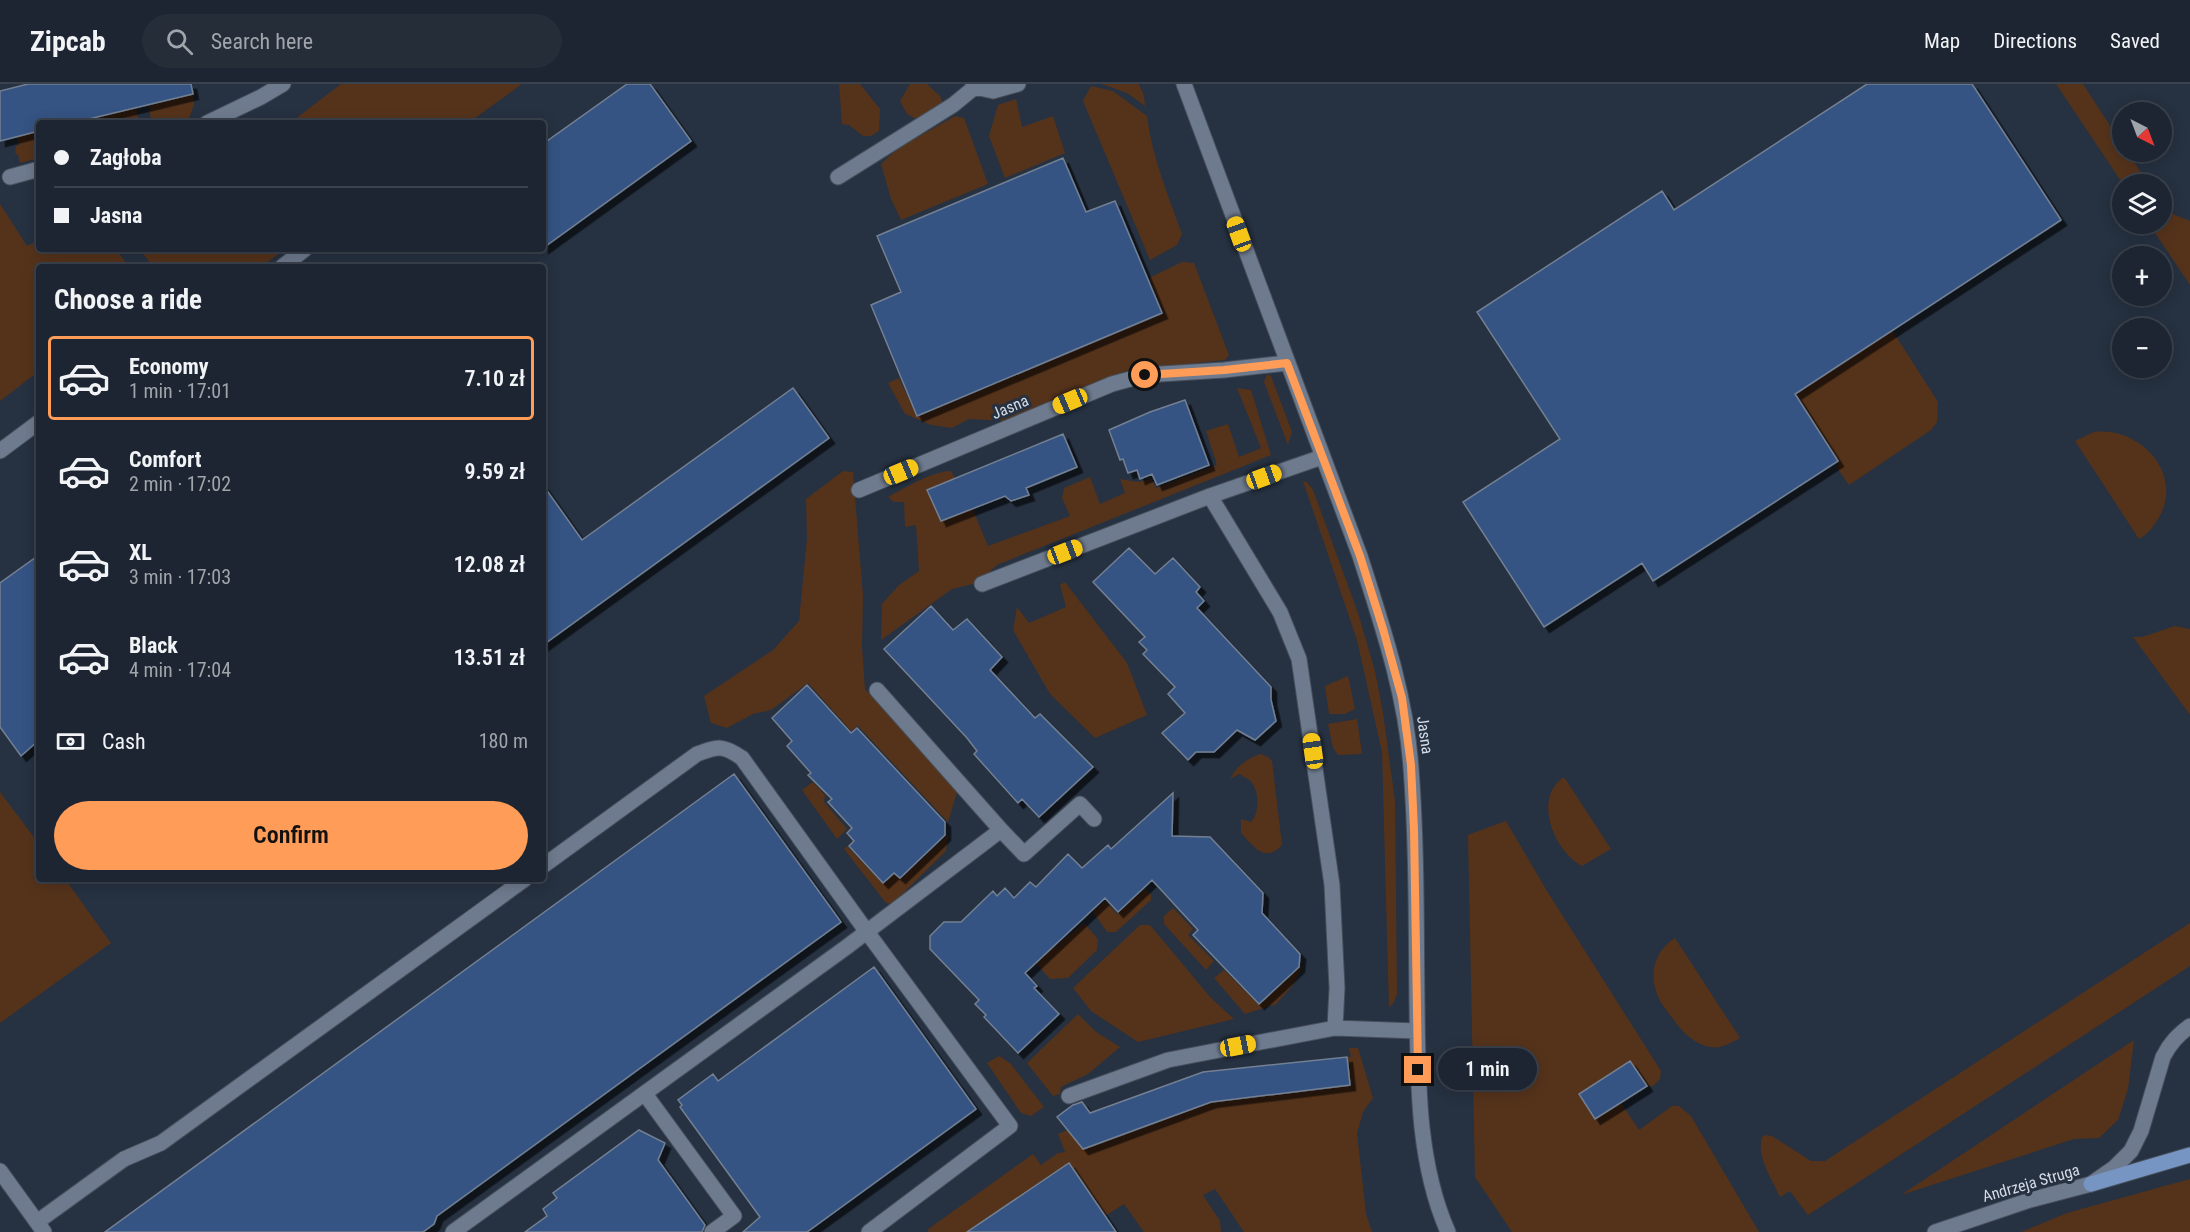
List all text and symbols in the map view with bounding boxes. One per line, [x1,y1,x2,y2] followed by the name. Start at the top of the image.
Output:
[142,14,562,68] search box
[30,25,106,58] text: Zipcab
[163,25,196,58] icon: search
[211,29,313,54] text: Search here
[1924,29,1960,53] text: Map
[1993,29,2077,53] text: Directions
[2110,29,2160,53] text: Saved
[2112,102,2172,162] north arrow
[2112,102,2172,378] map controls
[90,145,162,170] text: Zagłoba
[2112,174,2172,234] button: layers
[90,203,142,228] text: Jasna
[1224,214,1254,254] car
[2112,246,2172,306] button: +
[54,284,202,316] text: Choose a ride
[2112,318,2172,378] button: −
[57,351,111,405] icon: car
[129,354,209,379] text: Economy
[1131,361,1158,388] route start
[464,366,525,391] text: 7.10 zł
[129,379,231,403] text: 1 min · 17:01
[1050,386,1090,416] car
[989,391,1031,423] street label: Jasna
[57,444,111,498] icon: car
[129,447,202,472] text: Comfort
[881,457,921,487] car
[464,459,525,484] text: 9.59 zł
[1244,462,1284,492] car
[129,472,231,496] text: 2 min · 17:02
[57,537,111,591] icon: car
[1045,537,1085,567] car
[129,540,152,565] text: XL
[453,552,525,577] text: 12.08 zł
[129,565,231,589] text: 3 min · 17:03
[57,630,111,684] icon: car
[129,633,178,658] text: Black
[453,645,525,670] text: 13.51 zł
[129,658,231,682] text: 4 min · 17:04
[1413,715,1437,755] street label: Jasna
[54,725,87,758] icon: cash
[102,729,146,754] text: Cash
[479,729,528,753] text: 180 m
[1302,732,1324,770] car
[54,801,528,870] button: Confirm
[1219,1034,1257,1058] car
[1439,1049,1538,1091] callout: 1 min
[1404,1056,1431,1083] route end
[1465,1057,1510,1081] text: 1 min
[1980,1160,2082,1206] street label: Andrzeja Struga

